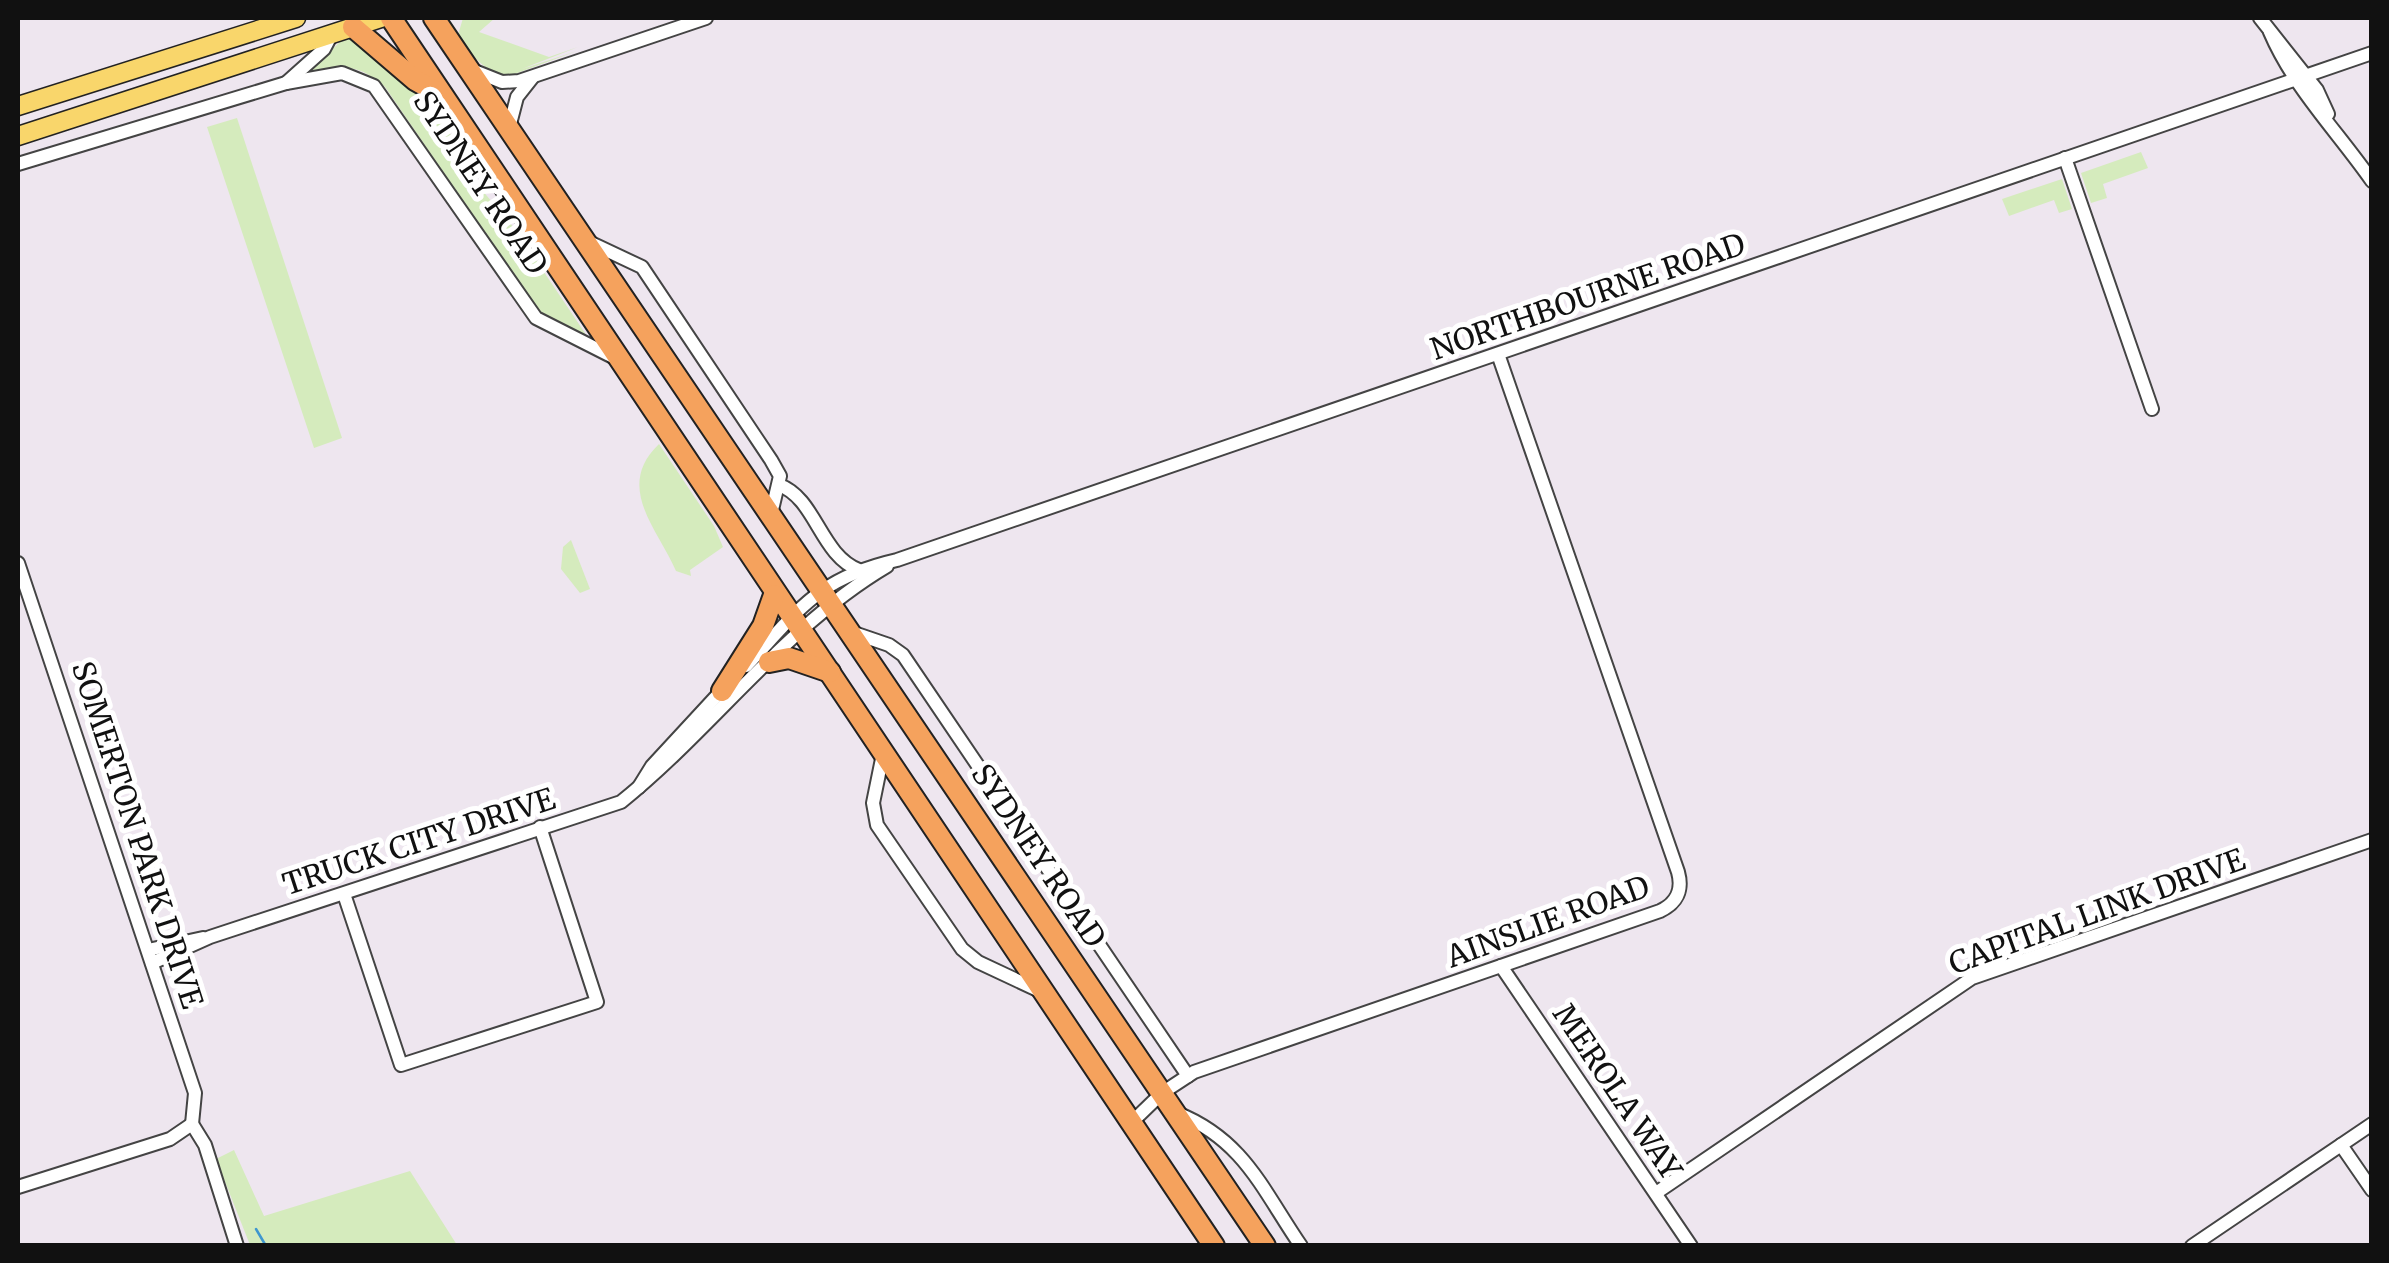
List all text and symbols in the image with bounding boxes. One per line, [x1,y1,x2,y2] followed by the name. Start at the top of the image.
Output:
[406,83,556,281] street label: SYDNEY ROAD
[1425,224,1750,368] street label: NORTHBOURNE ROAD
[64,657,212,1013] street label: SOMERTON PARK DRIVE
[964,756,1114,954] street label: SYDNEY ROAD
[278,779,560,903] street label: TRUCK CITY DRIVE
[1943,840,2250,982] street label: CAPITAL LINK DRIVE
[1440,867,1654,976] street label: AINSLIE ROAD
[1545,996,1691,1187] street label: MEROLA WAY

